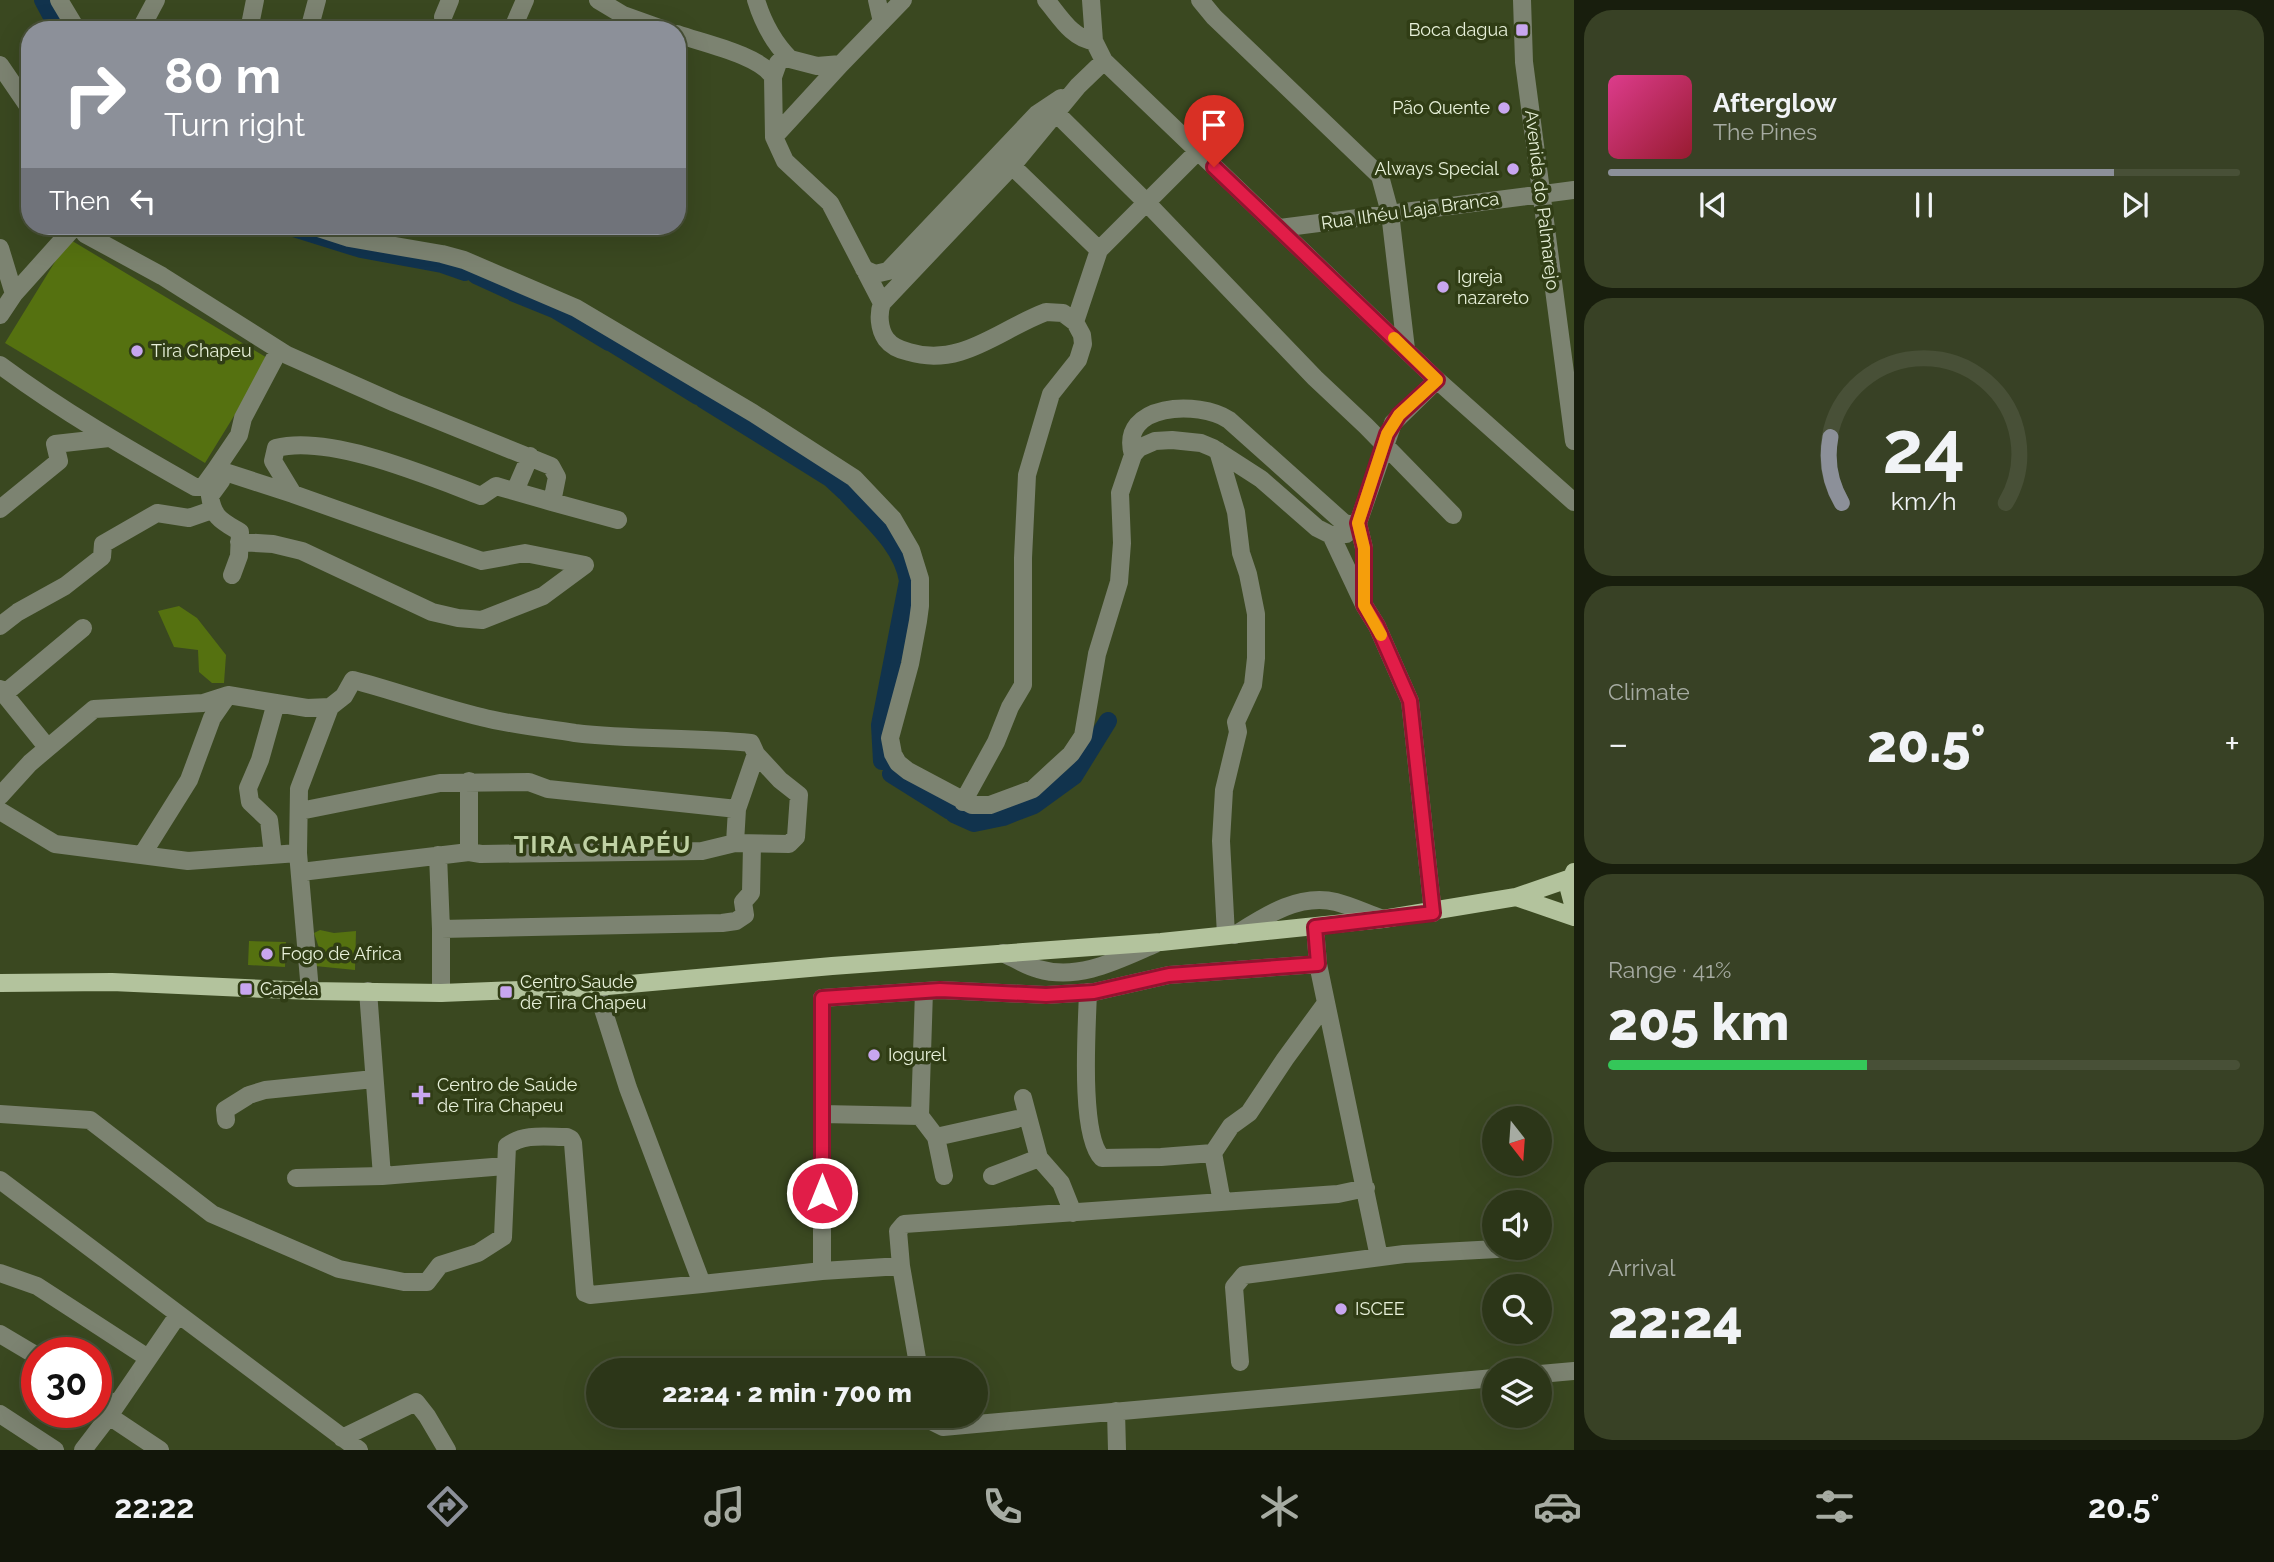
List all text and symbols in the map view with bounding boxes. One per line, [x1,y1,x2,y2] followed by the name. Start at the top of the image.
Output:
[1408,19,1508,40] place label: Boca dagua
[1514,22,1530,38] marker: Boca dagua
[164,47,281,104] text: 80 m
[49,49,140,140] icon: right
[1713,88,1837,118] text: Afterglow
[1184,95,1244,167] pin
[1392,97,1490,118] place label: Pão Quente
[1496,100,1512,116] marker: Pão Quente
[164,106,305,143] text: Turn right
[1195,106,1233,144] icon: arrive
[1521,109,1564,292] street label: Avenida do Palmarejo
[1713,118,1817,145] text: The Pines
[1374,158,1499,179] place label: Always Special
[1505,161,1521,177] marker: Always Special
[124,182,162,220] icon: left
[49,186,110,216] text: Then
[1694,186,1732,224] icon: previous
[1905,186,1943,224] icon: pause
[2116,186,2154,224] icon: next
[1320,188,1500,233] street label: Rua Ilhéu Laja Branca
[1457,266,1529,308] place label: Igreja nazareto
[1435,279,1451,295] marker: Igreja nazareto
[151,340,252,361] place label: Tira Chapeu
[129,343,145,359] marker: Tira Chapeu
[1883,405,1965,490] text: 24
[1891,486,1957,516] text: km/h
[1608,678,1690,705] text: Climate
[1867,713,1986,774] text: 20.5°
[1608,721,1628,766] text: −
[2224,721,2240,766] text: +
[514,830,692,859] district label: TIRA CHAPÉU
[281,943,402,964] place label: Fogo de Africa
[259,946,275,962] marker: Fogo de Africa
[1608,956,1731,983] text: Range · 41%
[520,971,646,1013] place label: Centro Saude de Tira Chapeu
[260,978,319,999] place label: Capela
[238,981,254,997] marker: Capela
[498,984,514,1000] marker: Centro Saude de Tira Chapeu
[1608,991,1789,1052] text: 205 km
[888,1044,946,1065] place label: Iogurel
[866,1047,882,1063] marker: Iogurel
[437,1074,578,1116] place label: Centro de Saúde de Tira Chapeu
[411,1085,431,1105] marker: Centro de Saúde de Tira Chapeu
[1482,1106,1552,1176] north arrow
[1482,1106,1552,1428] map controls
[785,1156,859,1230] position arrow
[1482,1190,1552,1260] button: sound
[1608,1254,1675,1281] text: Arrival
[1482,1274,1552,1344] button: search
[1608,1289,1743,1350] text: 22:24
[1355,1298,1405,1319] place label: ISCEE
[1333,1301,1349,1317] marker: ISCEE
[21,1337,112,1428] speed limit sign: 30
[1482,1358,1552,1428] button: layers
[662,1378,912,1408] text: 22:24 · 2 min · 700 m
[423,1482,472,1531] icon: directions
[700,1482,749,1531] icon: music
[978,1482,1027,1531] icon: phone
[1255,1482,1304,1531] icon: climate
[1533,1482,1582,1531] icon: car
[1810,1482,1859,1531] icon: filters
[114,1488,194,1525] text: 22:22
[2088,1488,2160,1525] text: 20.5°

